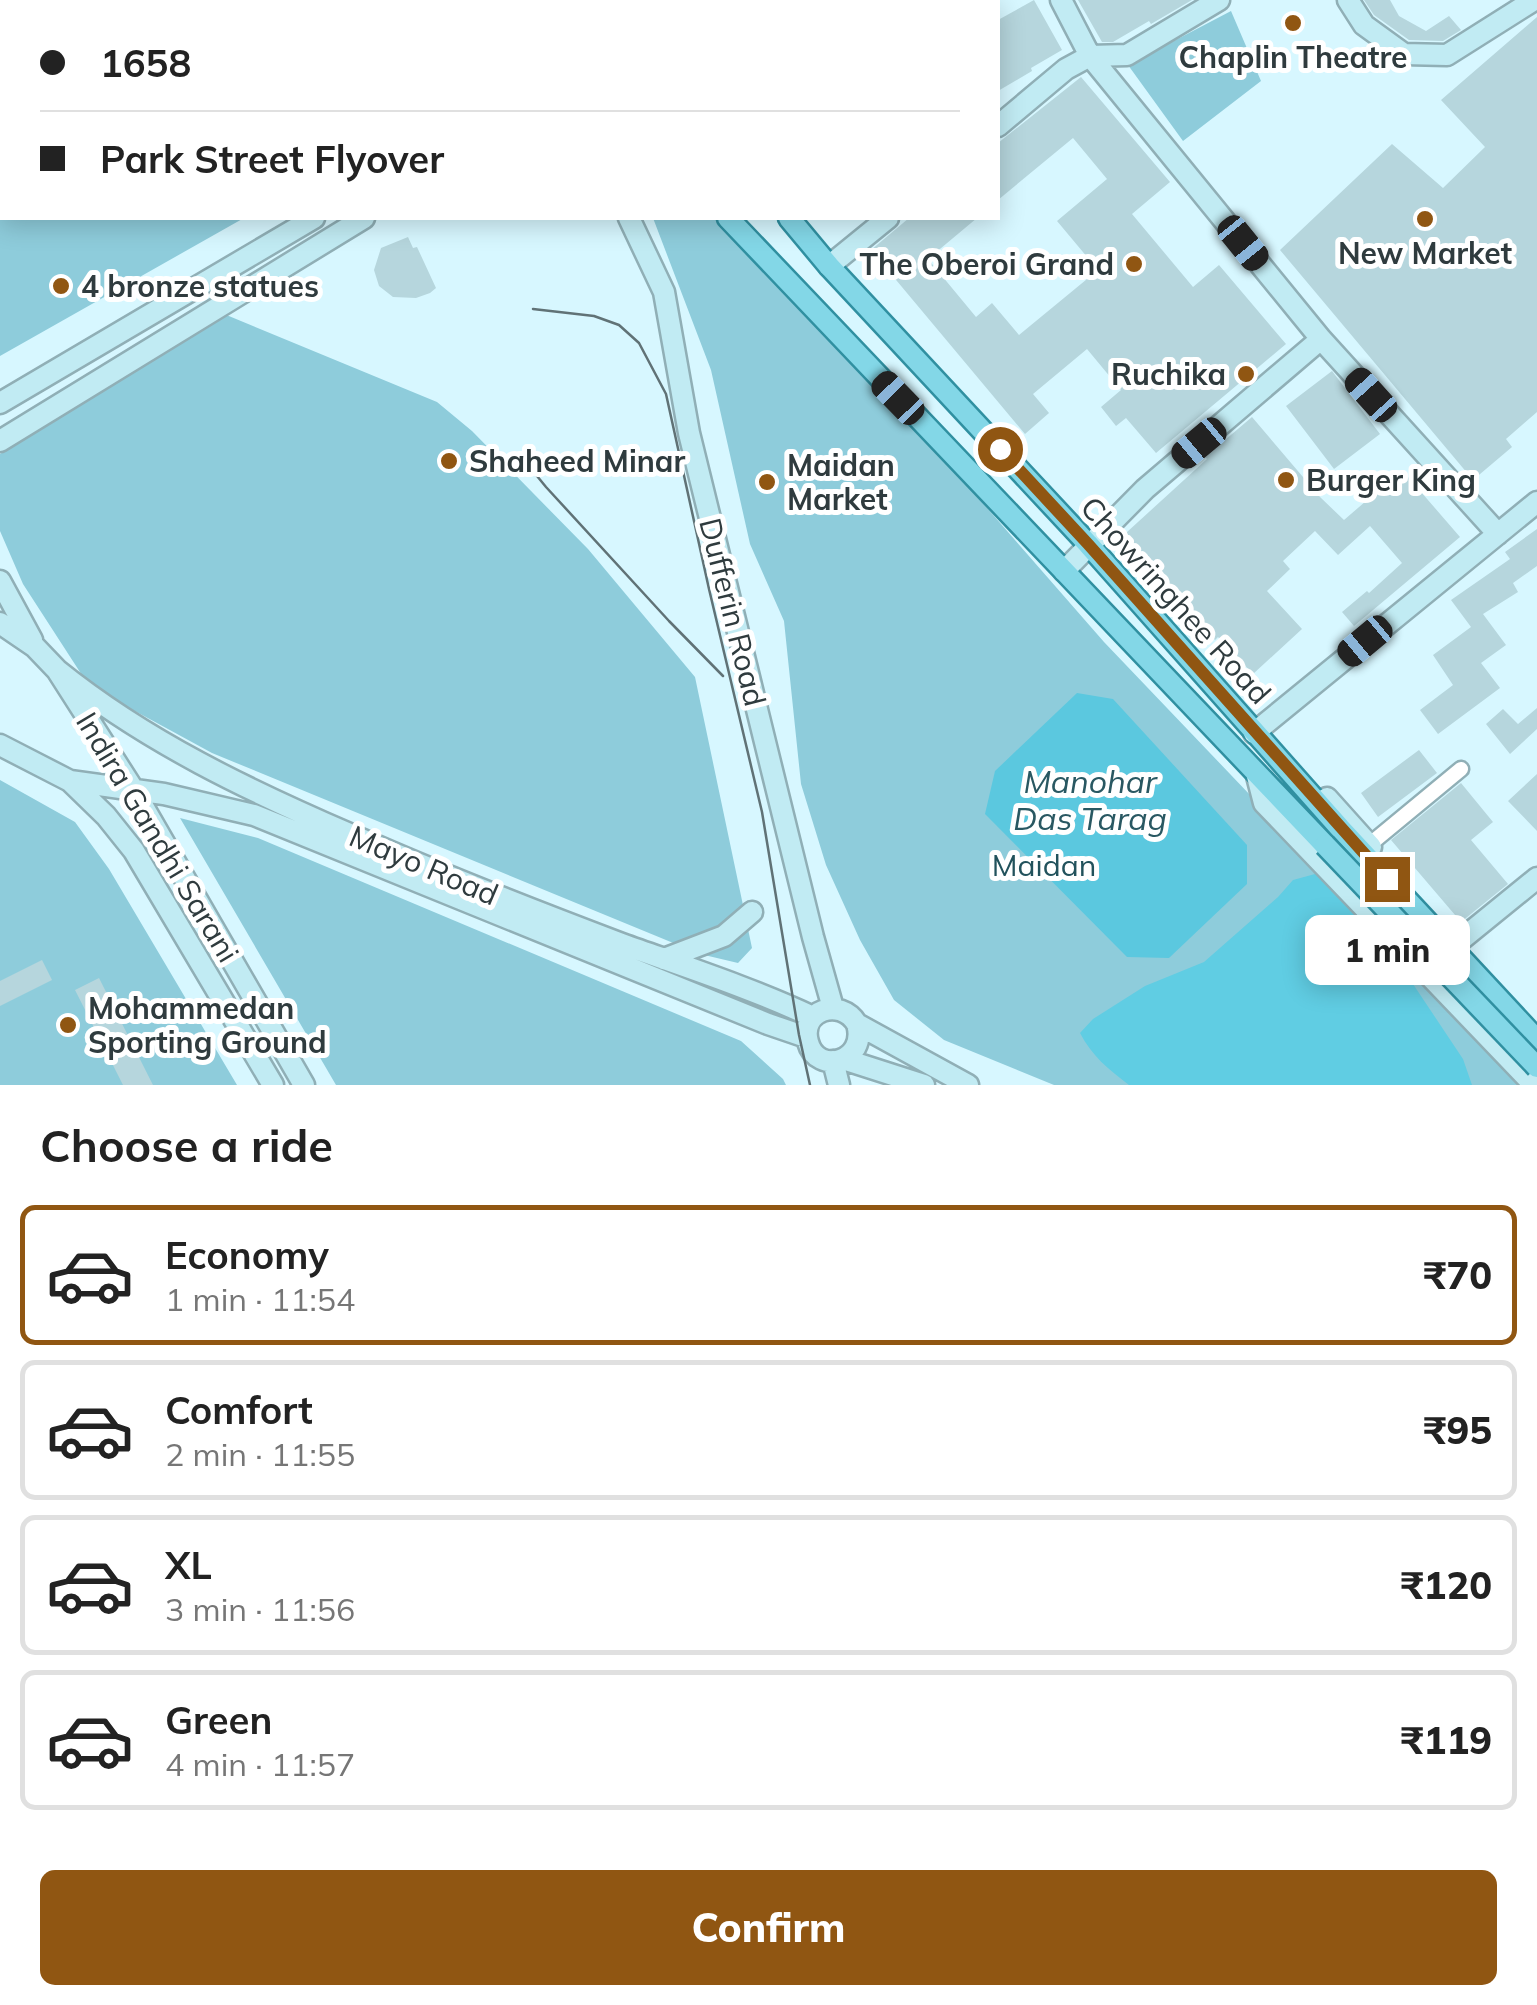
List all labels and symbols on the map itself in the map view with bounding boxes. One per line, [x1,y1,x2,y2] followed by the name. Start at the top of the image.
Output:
[1282,12,1304,34] marker: Chaplin Theatre
[1179,38,1407,76] place label: Chaplin Theatre
[1414,208,1436,230] marker: New Market
[1212,210,1274,276] car
[1338,234,1512,272] place label: New Market
[860,245,1114,283] place label: The Oberoi Grand
[1123,253,1145,275] marker: The Oberoi Grand
[81,267,319,305] place label: 4 bronze statues
[50,275,72,297] marker: 4 bronze statues
[1111,355,1226,393] place label: Ruchika
[1235,363,1257,385] marker: Ruchika
[1340,363,1402,427] car
[866,366,930,430] car
[1166,412,1232,474] car
[978,427,1023,472] route start
[469,442,685,480] place label: Shaheed Minar
[787,446,895,518] place label: Maidan Market
[438,450,460,472] marker: Shaheed Minar
[1306,461,1476,499] place label: Burger King
[1275,469,1297,491] marker: Burger King
[756,471,778,493] marker: Maidan Market
[1073,488,1279,712] street label: Chowringhee Road
[691,514,775,710] street label: Dufferin Road
[1332,610,1398,672] car
[68,705,248,969] street label: Indira Gandhi Sarani
[1013,761,1167,838] water label: Manohar Das Tarag
[344,817,504,913] street label: Mayo Road
[992,846,1096,884] park label: Maidan
[1365,857,1410,902] route end
[1304,914,1470,984] callout: 1 min
[88,989,327,1061] place label: Mohammedan Sporting Ground
[57,1014,79,1036] marker: Mohammedan Sporting Ground

